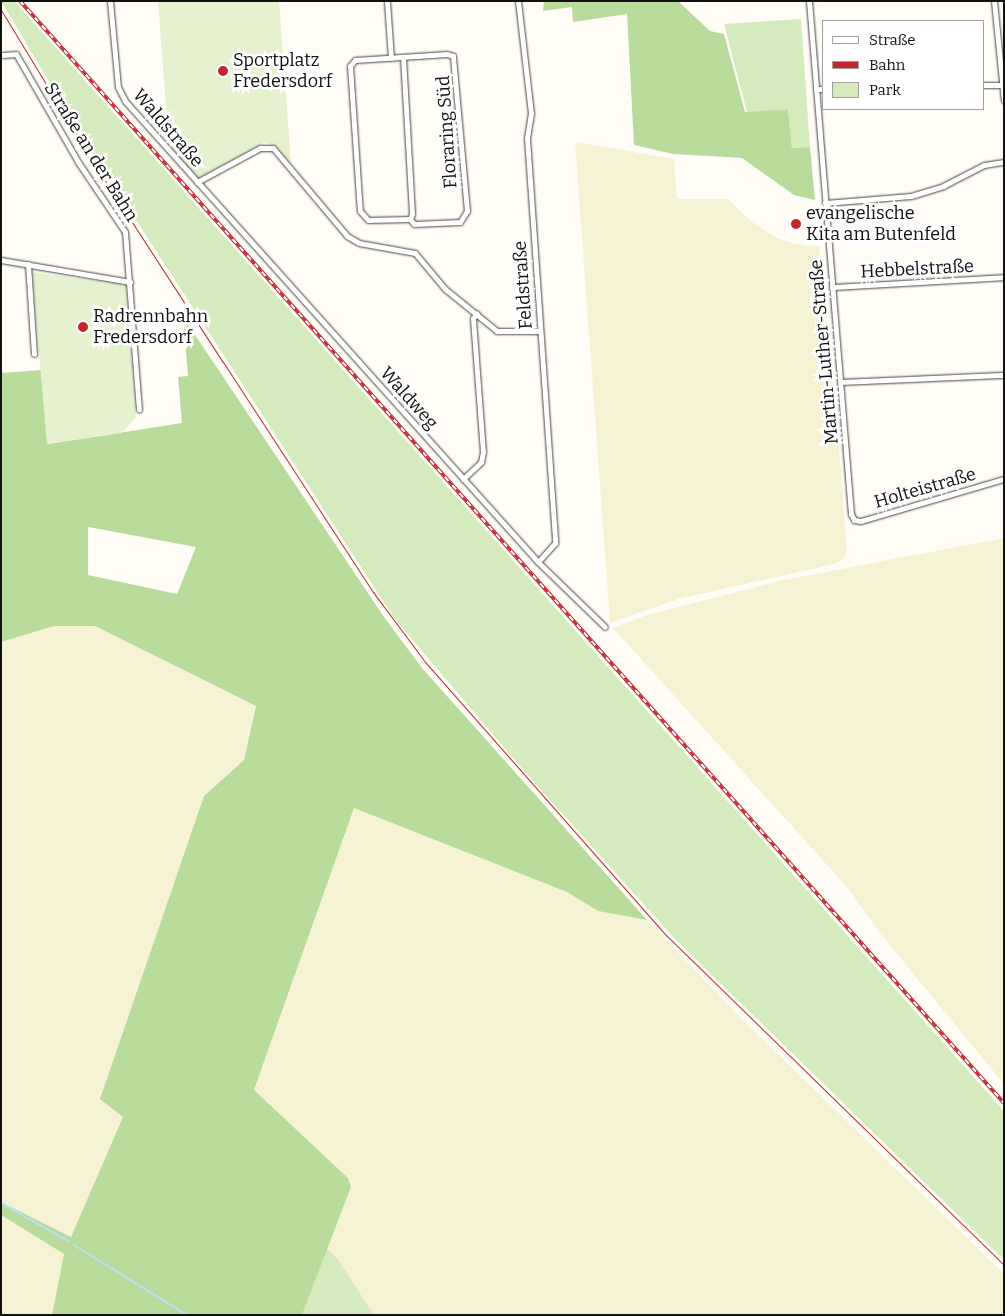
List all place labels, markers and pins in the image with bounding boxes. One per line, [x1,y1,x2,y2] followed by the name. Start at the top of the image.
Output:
[233,50,332,92] place label: Sportplatz Fredersdorf
[217,65,229,77] marker: Sportplatz Fredersdorf
[806,203,956,245] place label: evangelische Kita am Butenfeld
[790,218,802,230] marker: evangelische Kita am Butenfeld
[93,306,208,348] place label: Radrennbahn Fredersdorf
[77,321,89,333] marker: Radrennbahn Fredersdorf

